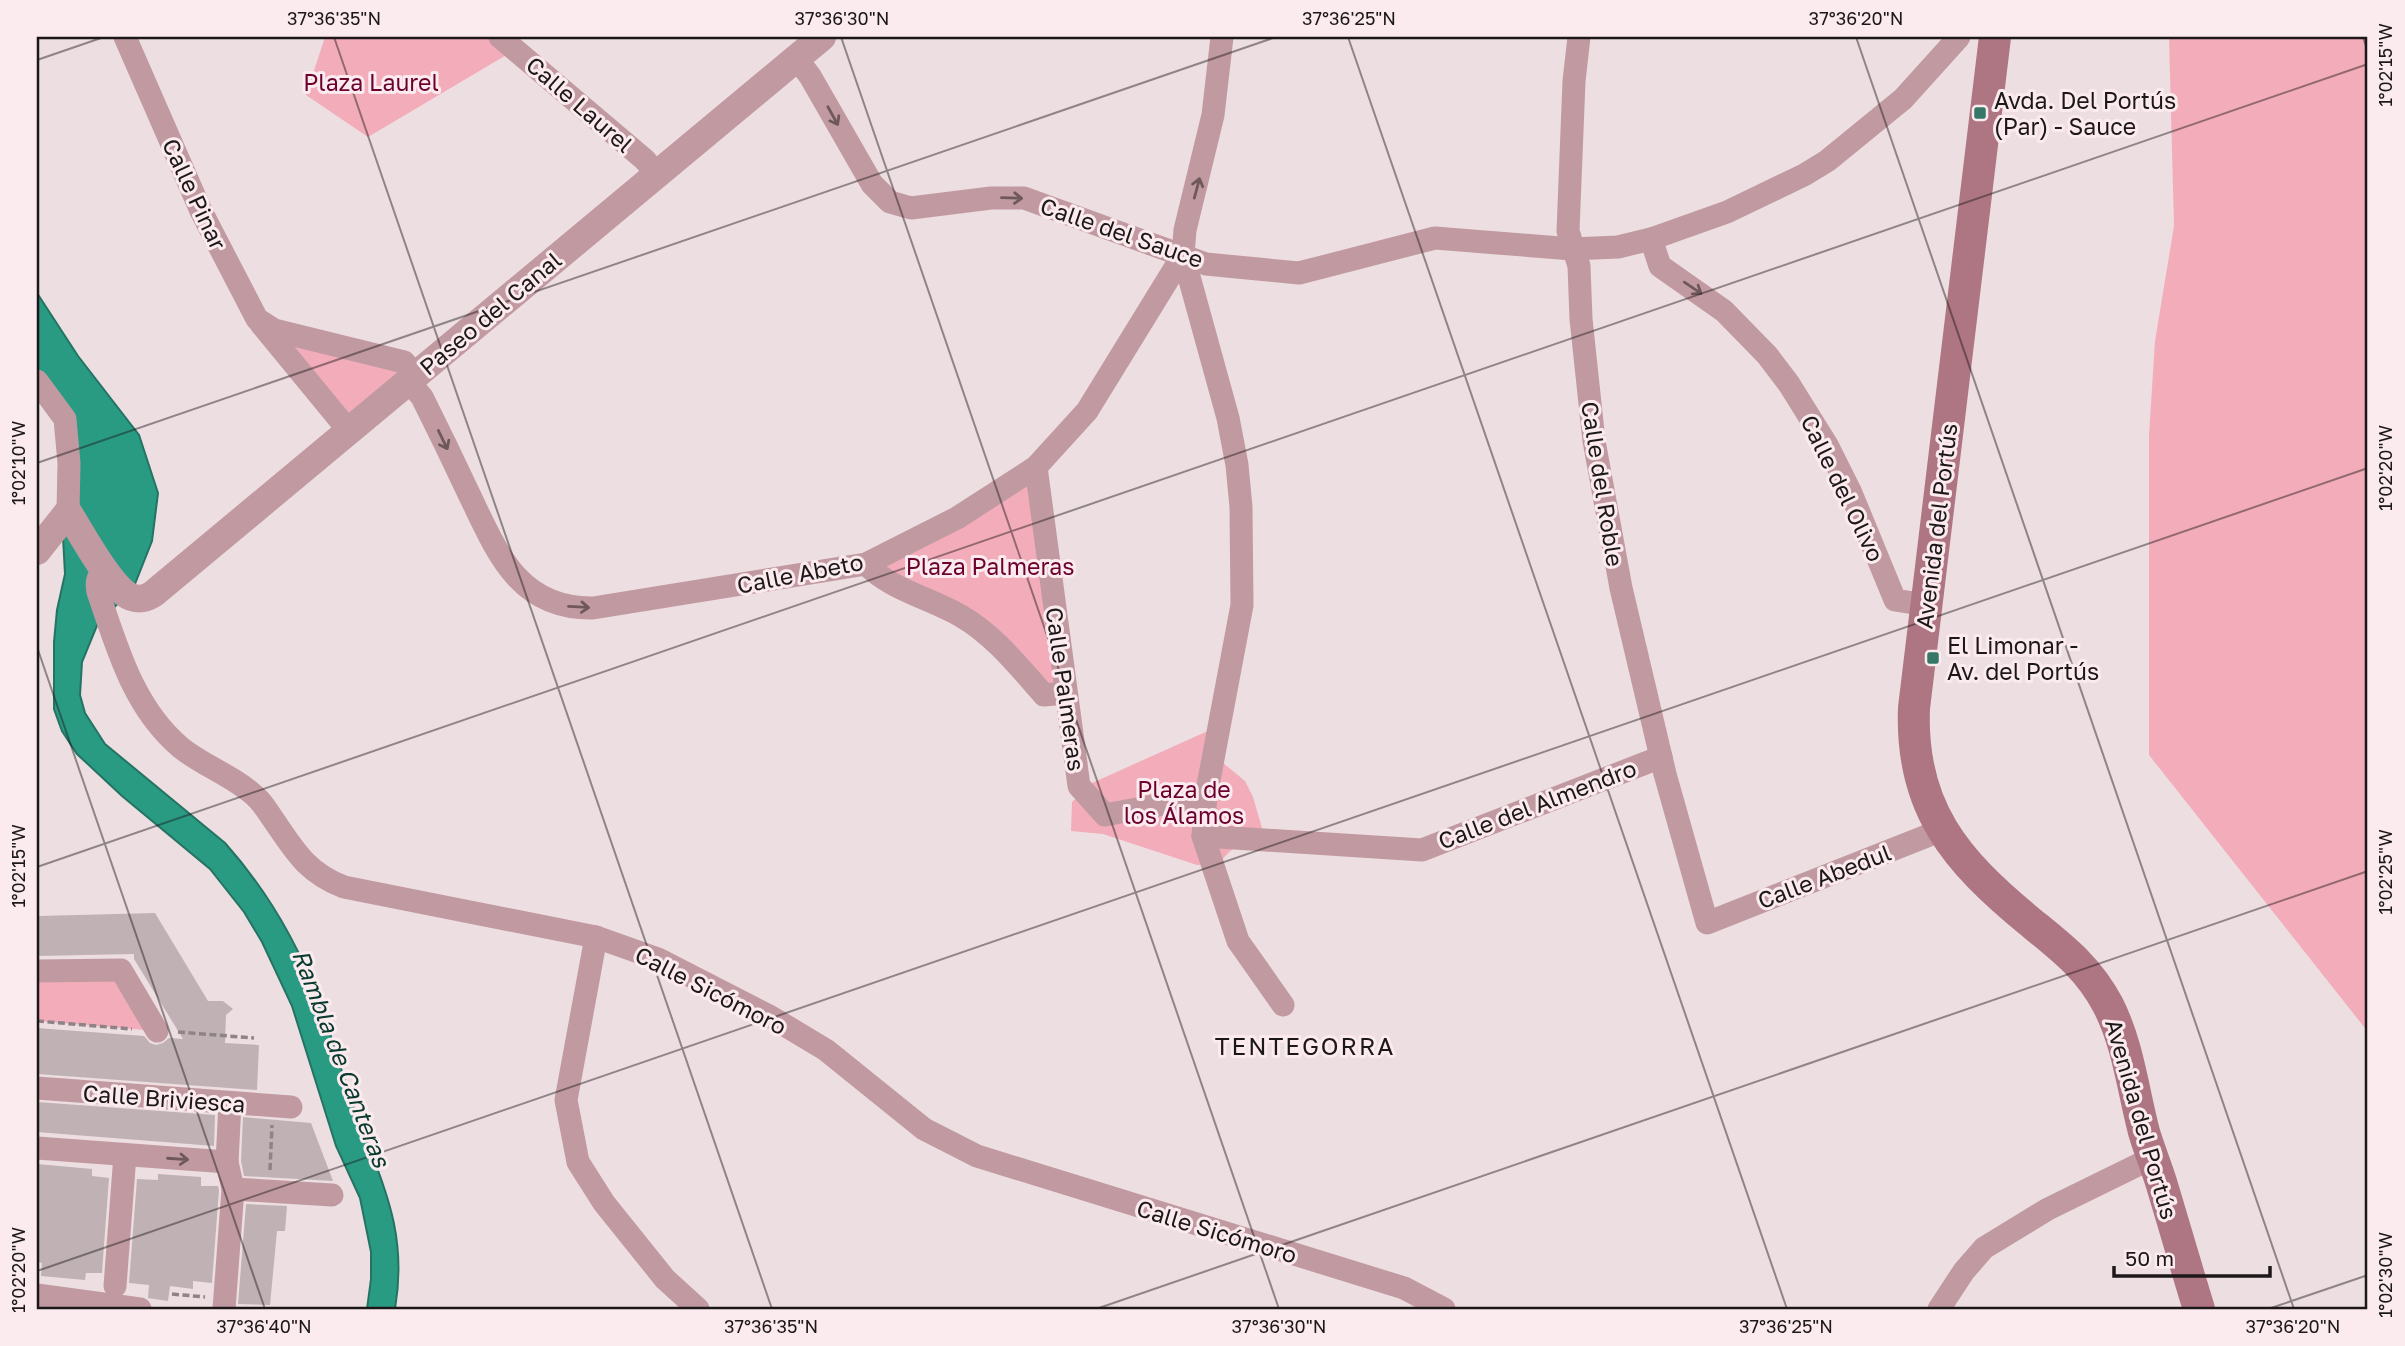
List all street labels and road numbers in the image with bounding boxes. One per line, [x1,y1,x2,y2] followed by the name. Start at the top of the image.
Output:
[521,50,639,158] street label: Calle Laurel
[157,134,233,254] street label: Calle Pinar
[1037,191,1207,273] street label: Calle del Sauce
[413,246,567,380] street label: Paseo del Canal
[1576,400,1630,568] street label: Calle del Roble
[1795,410,1891,566] street label: Calle del Olivo
[1909,422,1963,630] street label: Avenida del Portús
[734,547,866,599] street label: Calle Abeto
[1041,605,1091,773] street label: Calle Palmeras
[1434,753,1640,855] street label: Calle del Almendro
[1753,838,1895,914] street label: Calle Abedul
[631,940,791,1040] street label: Calle Sicómoro
[2100,1016,2184,1222] street label: Avenida del Portús
[82,1078,246,1118] street label: Calle Briviesca
[1133,1193,1301,1269] street label: Calle Sicómoro

